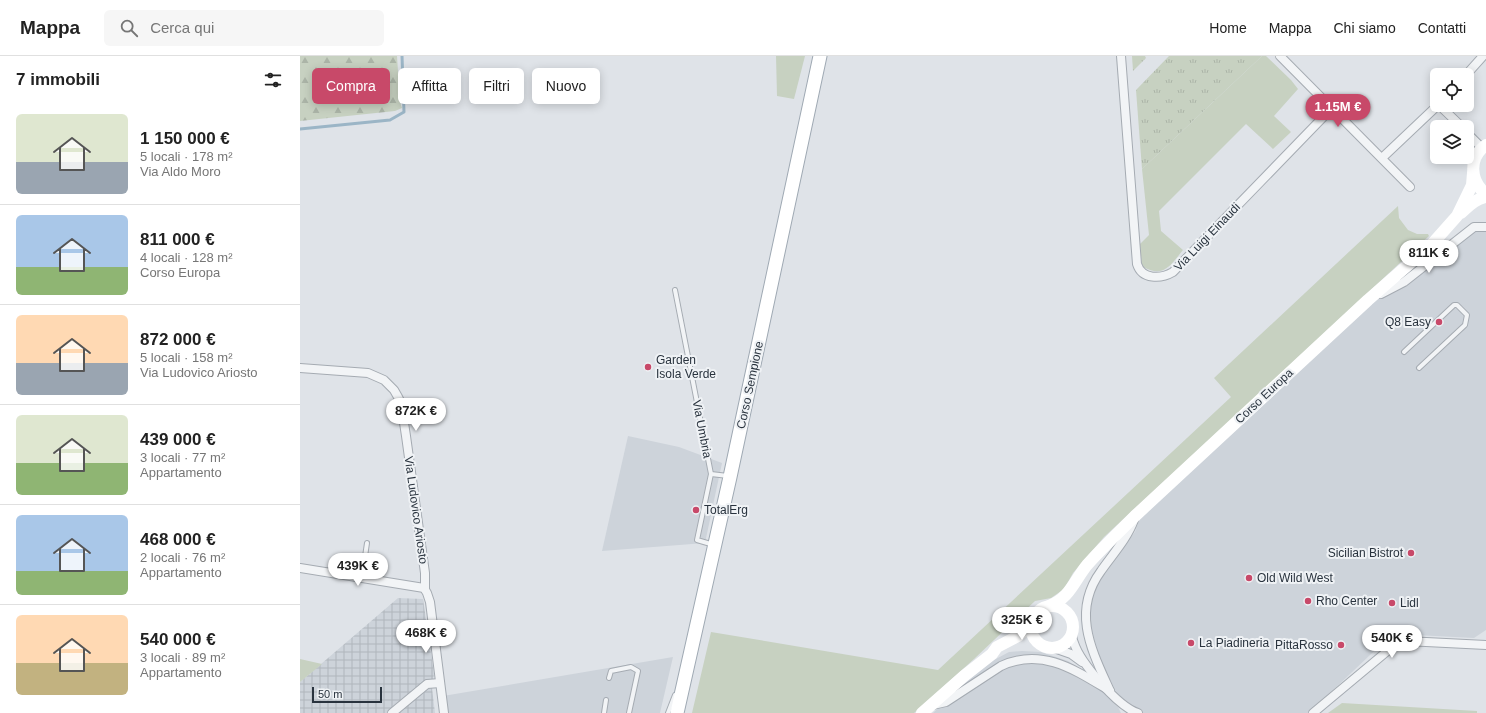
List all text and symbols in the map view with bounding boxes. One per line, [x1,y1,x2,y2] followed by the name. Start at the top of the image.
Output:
[104,10,384,46] search box
[20,17,80,38] text: Mappa
[118,17,140,39] icon: search
[150,19,214,36] text: Cerca qui
[1209,20,1247,36] text: Home
[1269,20,1312,36] text: Mappa
[1334,20,1396,36] text: Chi siamo
[1418,20,1466,36] text: Contatti
[312,68,390,104] chip: Compra
[398,68,461,104] chip: Affitta
[469,68,524,104] chip: Filtri
[532,68,600,104] chip: Nuovo
[1430,68,1474,164] map controls
[1430,68,1474,112] button: locate
[262,69,284,91] icon: filters
[16,70,100,89] text: 7 immobili
[1301,94,1375,128] pin: 1.15M €
[1315,99,1361,114] text: 1.15M €
[1430,120,1474,164] button: layers
[140,129,230,148] text: 1 150 000 €
[48,130,96,178] icon: home
[140,149,232,164] text: 5 locali · 178 m²
[140,164,221,179] text: Via Aldo Moro
[1171,200,1243,274] street label: Via Luigi Einaudi
[140,230,215,249] text: 811 000 €
[48,231,96,279] icon: home
[1396,240,1462,274] pin: 811K €
[1408,245,1450,260] text: 811K €
[140,250,232,265] text: 4 locali · 128 m²
[140,265,220,280] text: Corso Europa
[1385,315,1431,329] place label: Q8 Easy
[1434,317,1444,327] marker: Q8 Easy
[140,330,216,349] text: 872 000 €
[48,331,96,379] icon: home
[734,340,766,430] street label: Corso Sempione
[140,350,232,365] text: 5 locali · 158 m²
[656,353,716,381] place label: Garden Isola Verde
[643,362,653,372] marker: Garden Isola Verde
[140,365,258,380] text: Via Ludovico Ariosto
[1232,365,1296,426] street label: Corso Europa
[383,398,449,432] pin: 872K €
[689,399,715,460] street label: Via Umbria
[395,403,437,418] text: 872K €
[140,430,216,449] text: 439 000 €
[48,431,96,479] icon: home
[140,450,225,465] text: 3 locali · 77 m²
[402,455,431,565] street label: Via Ludovico Ariosto
[140,465,222,480] text: Appartamento
[704,503,748,517] place label: TotalErg
[691,505,701,515] marker: TotalErg
[140,530,216,549] text: 468 000 €
[48,531,96,579] icon: home
[1328,546,1404,560] place label: Sicilian Bistrot
[1406,548,1416,558] marker: Sicilian Bistrot
[140,550,225,565] text: 2 locali · 76 m²
[325,553,391,587] pin: 439K €
[337,558,379,573] text: 439K €
[140,565,222,580] text: Appartamento
[1257,571,1333,585] place label: Old Wild West
[1244,573,1254,583] marker: Old Wild West
[1316,594,1377,608] place label: Rho Center
[1303,596,1313,606] marker: Rho Center
[1400,596,1419,610] place label: Lidl
[1387,598,1397,608] marker: Lidl
[989,607,1055,641] pin: 325K €
[1001,612,1043,627] text: 325K €
[393,620,459,654] pin: 468K €
[405,625,447,640] text: 468K €
[1359,625,1425,659] pin: 540K €
[140,630,216,649] text: 540 000 €
[1371,630,1413,645] text: 540K €
[48,631,96,679] icon: home
[1199,636,1269,650] place label: La Piadineria
[1186,638,1196,648] marker: La Piadineria
[1275,638,1333,652] place label: PittaRosso
[1336,640,1346,650] marker: PittaRosso
[140,650,225,665] text: 3 locali · 89 m²
[140,665,222,680] text: Appartamento
[312,685,382,704] scale bar
[318,688,342,700] text: 50 m

